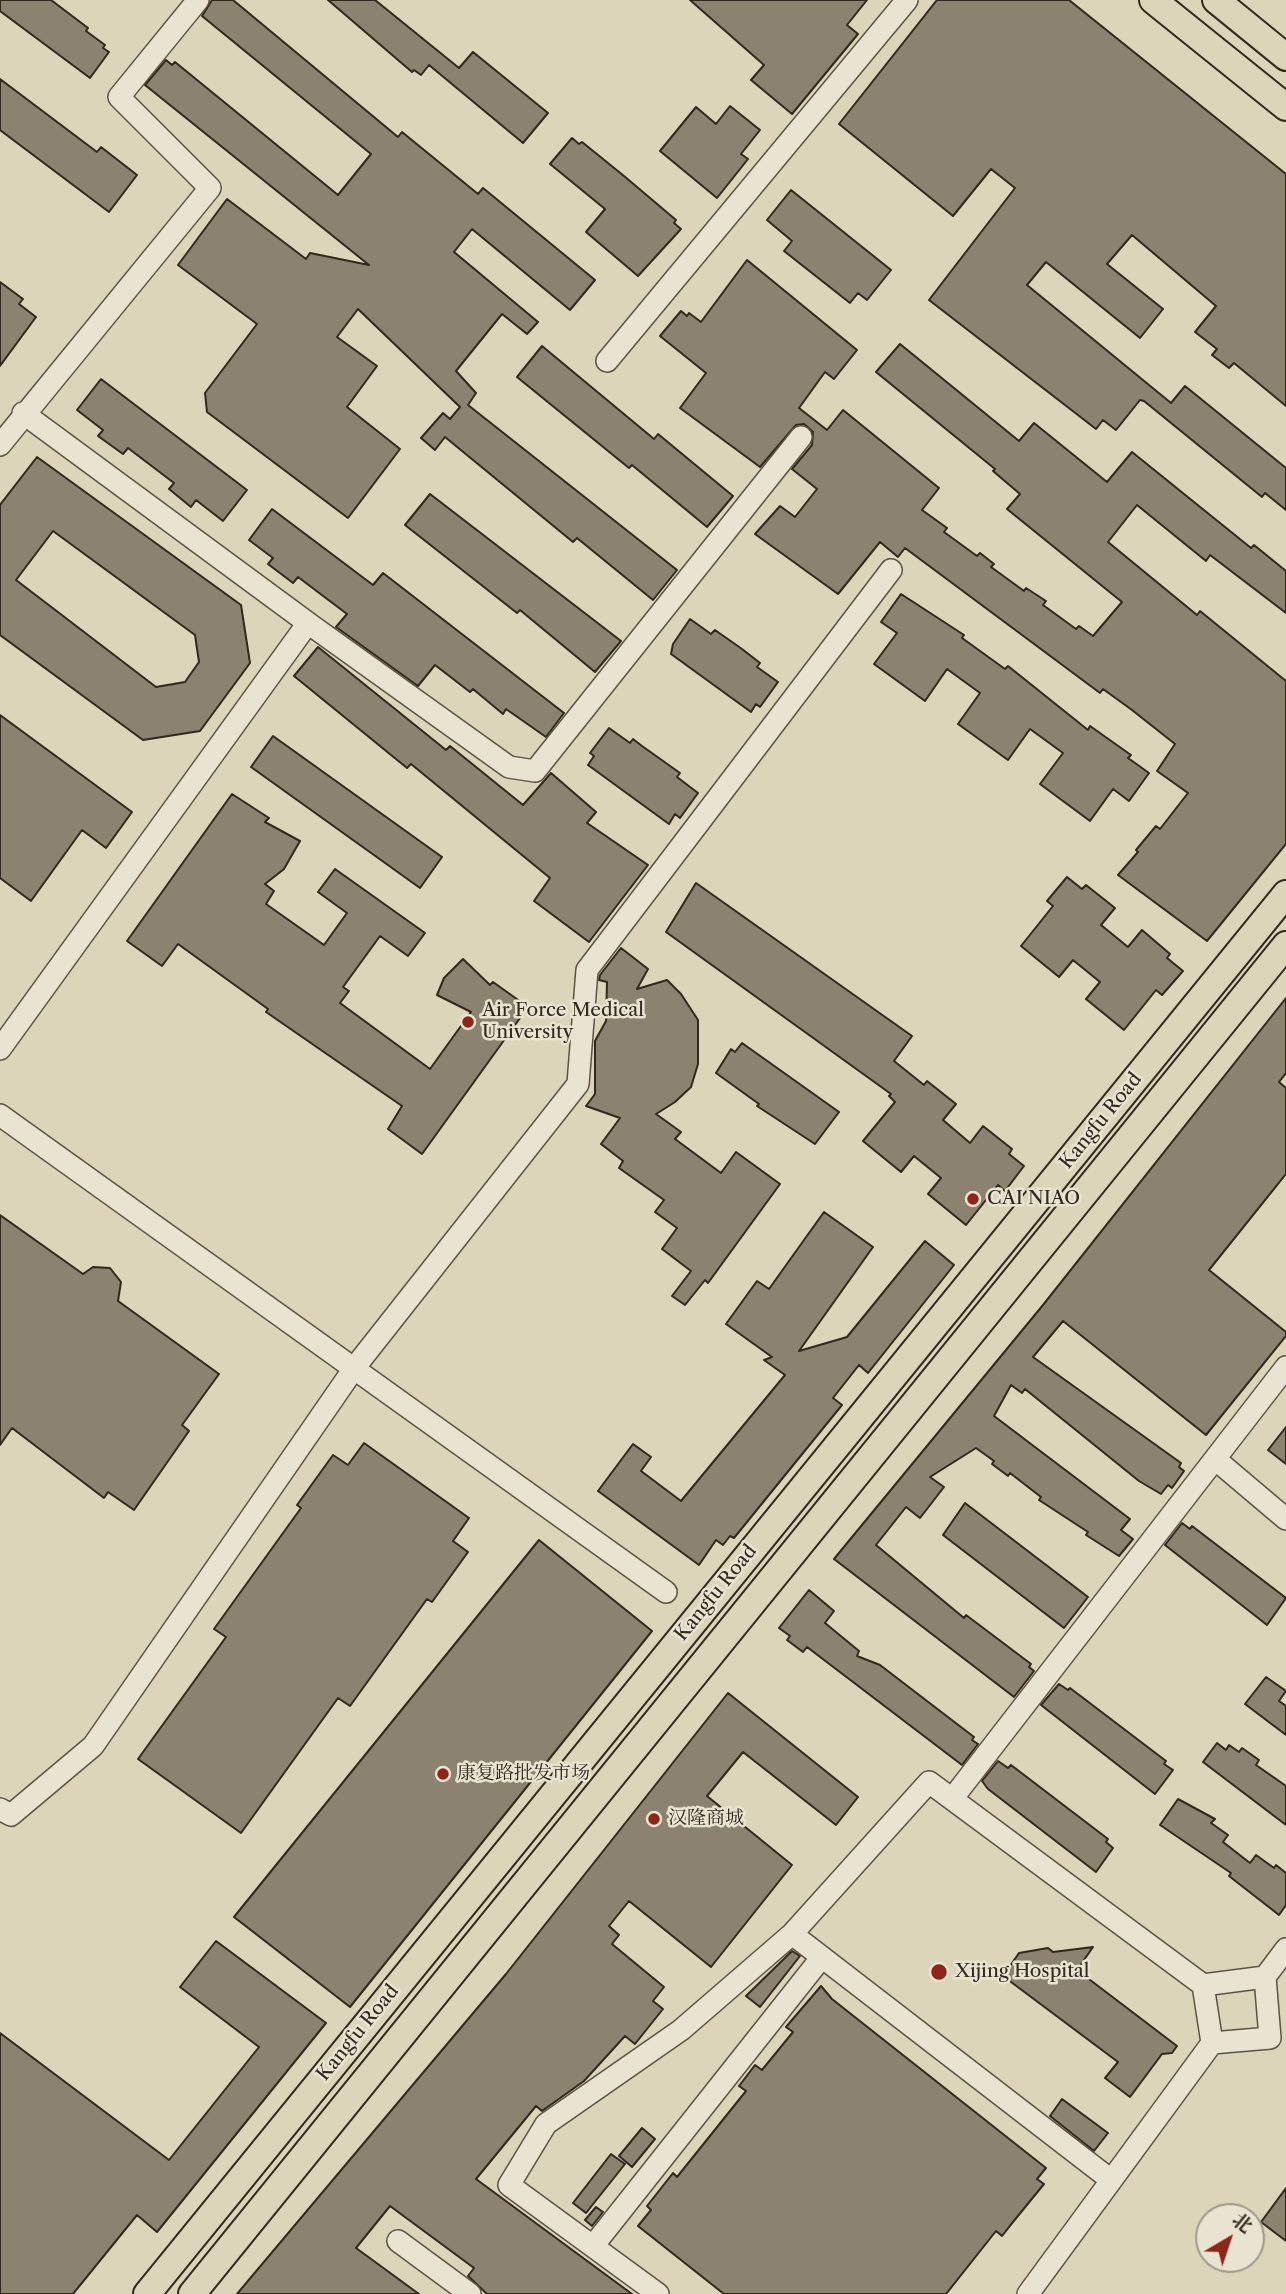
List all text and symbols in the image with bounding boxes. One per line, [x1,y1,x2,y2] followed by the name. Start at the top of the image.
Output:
[482,1000,644,1044] place label: Air Force Medical University
[460,1014,476,1030] marker: Air Force Medical University
[1055,1068,1147,1174] street label: Kangfu Road
[987,1188,1080,1210] place label: CAI NIAO
[965,1191,981,1207] marker: CAI NIAO
[670,1540,762,1646] street label: Kangfu Road
[457,1763,590,1785] place label: 康复路批发市场
[435,1766,451,1782] marker: 康复路批发市场
[668,1808,744,1830] place label: 汉隆商城
[646,1811,662,1827] marker: 汉隆商城
[955,1961,1090,1983] place label: Xijing Hospital
[929,1962,949,1982] marker: Xijing Hospital
[312,1980,404,2086] street label: Kangfu Road
[1195,2203,1265,2273] north arrow
[1228,2208,1257,2238] text: 北

